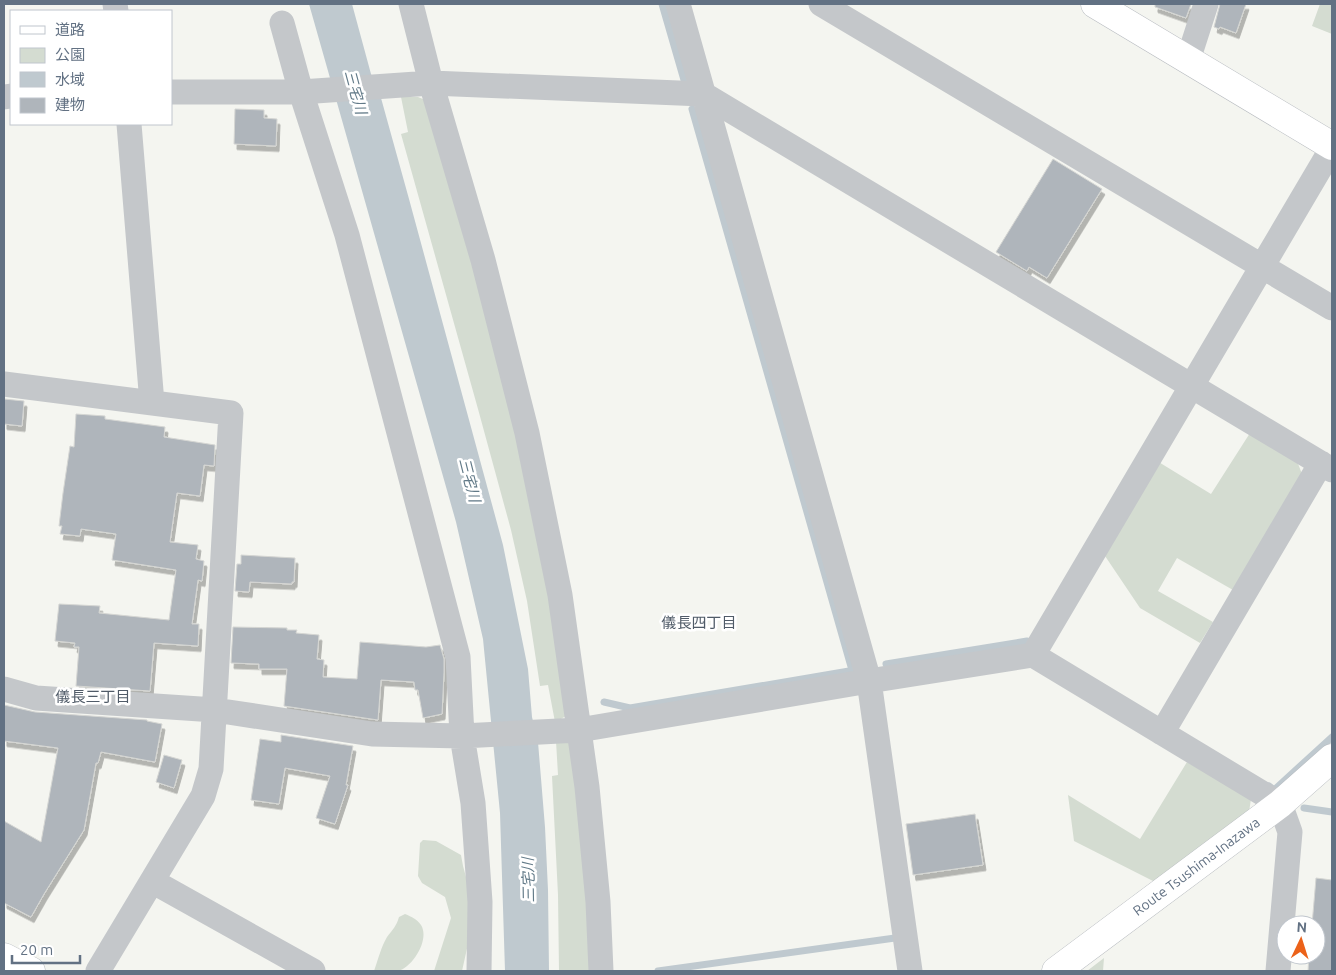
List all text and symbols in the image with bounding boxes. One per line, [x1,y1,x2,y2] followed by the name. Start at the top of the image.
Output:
[10,10,172,125] legend
[55,21,85,38] text: 道路
[55,46,85,63] text: 公園
[342,68,371,118] water label: 三宅川
[55,71,85,88] text: 水域
[55,96,85,113] text: 建物
[456,456,484,506] water label: 三宅川
[661,614,737,631] district label: 儀長四丁目
[55,688,131,705] district label: 儀長三丁目
[1130,814,1263,919] street label: Route Tsushima-Inazawa
[519,855,537,903] water label: 三宅川
[1276,915,1326,965] north arrow
[1296,919,1308,935] text: N
[12,932,80,964] scale bar
[20,941,53,958] text: 20 m

